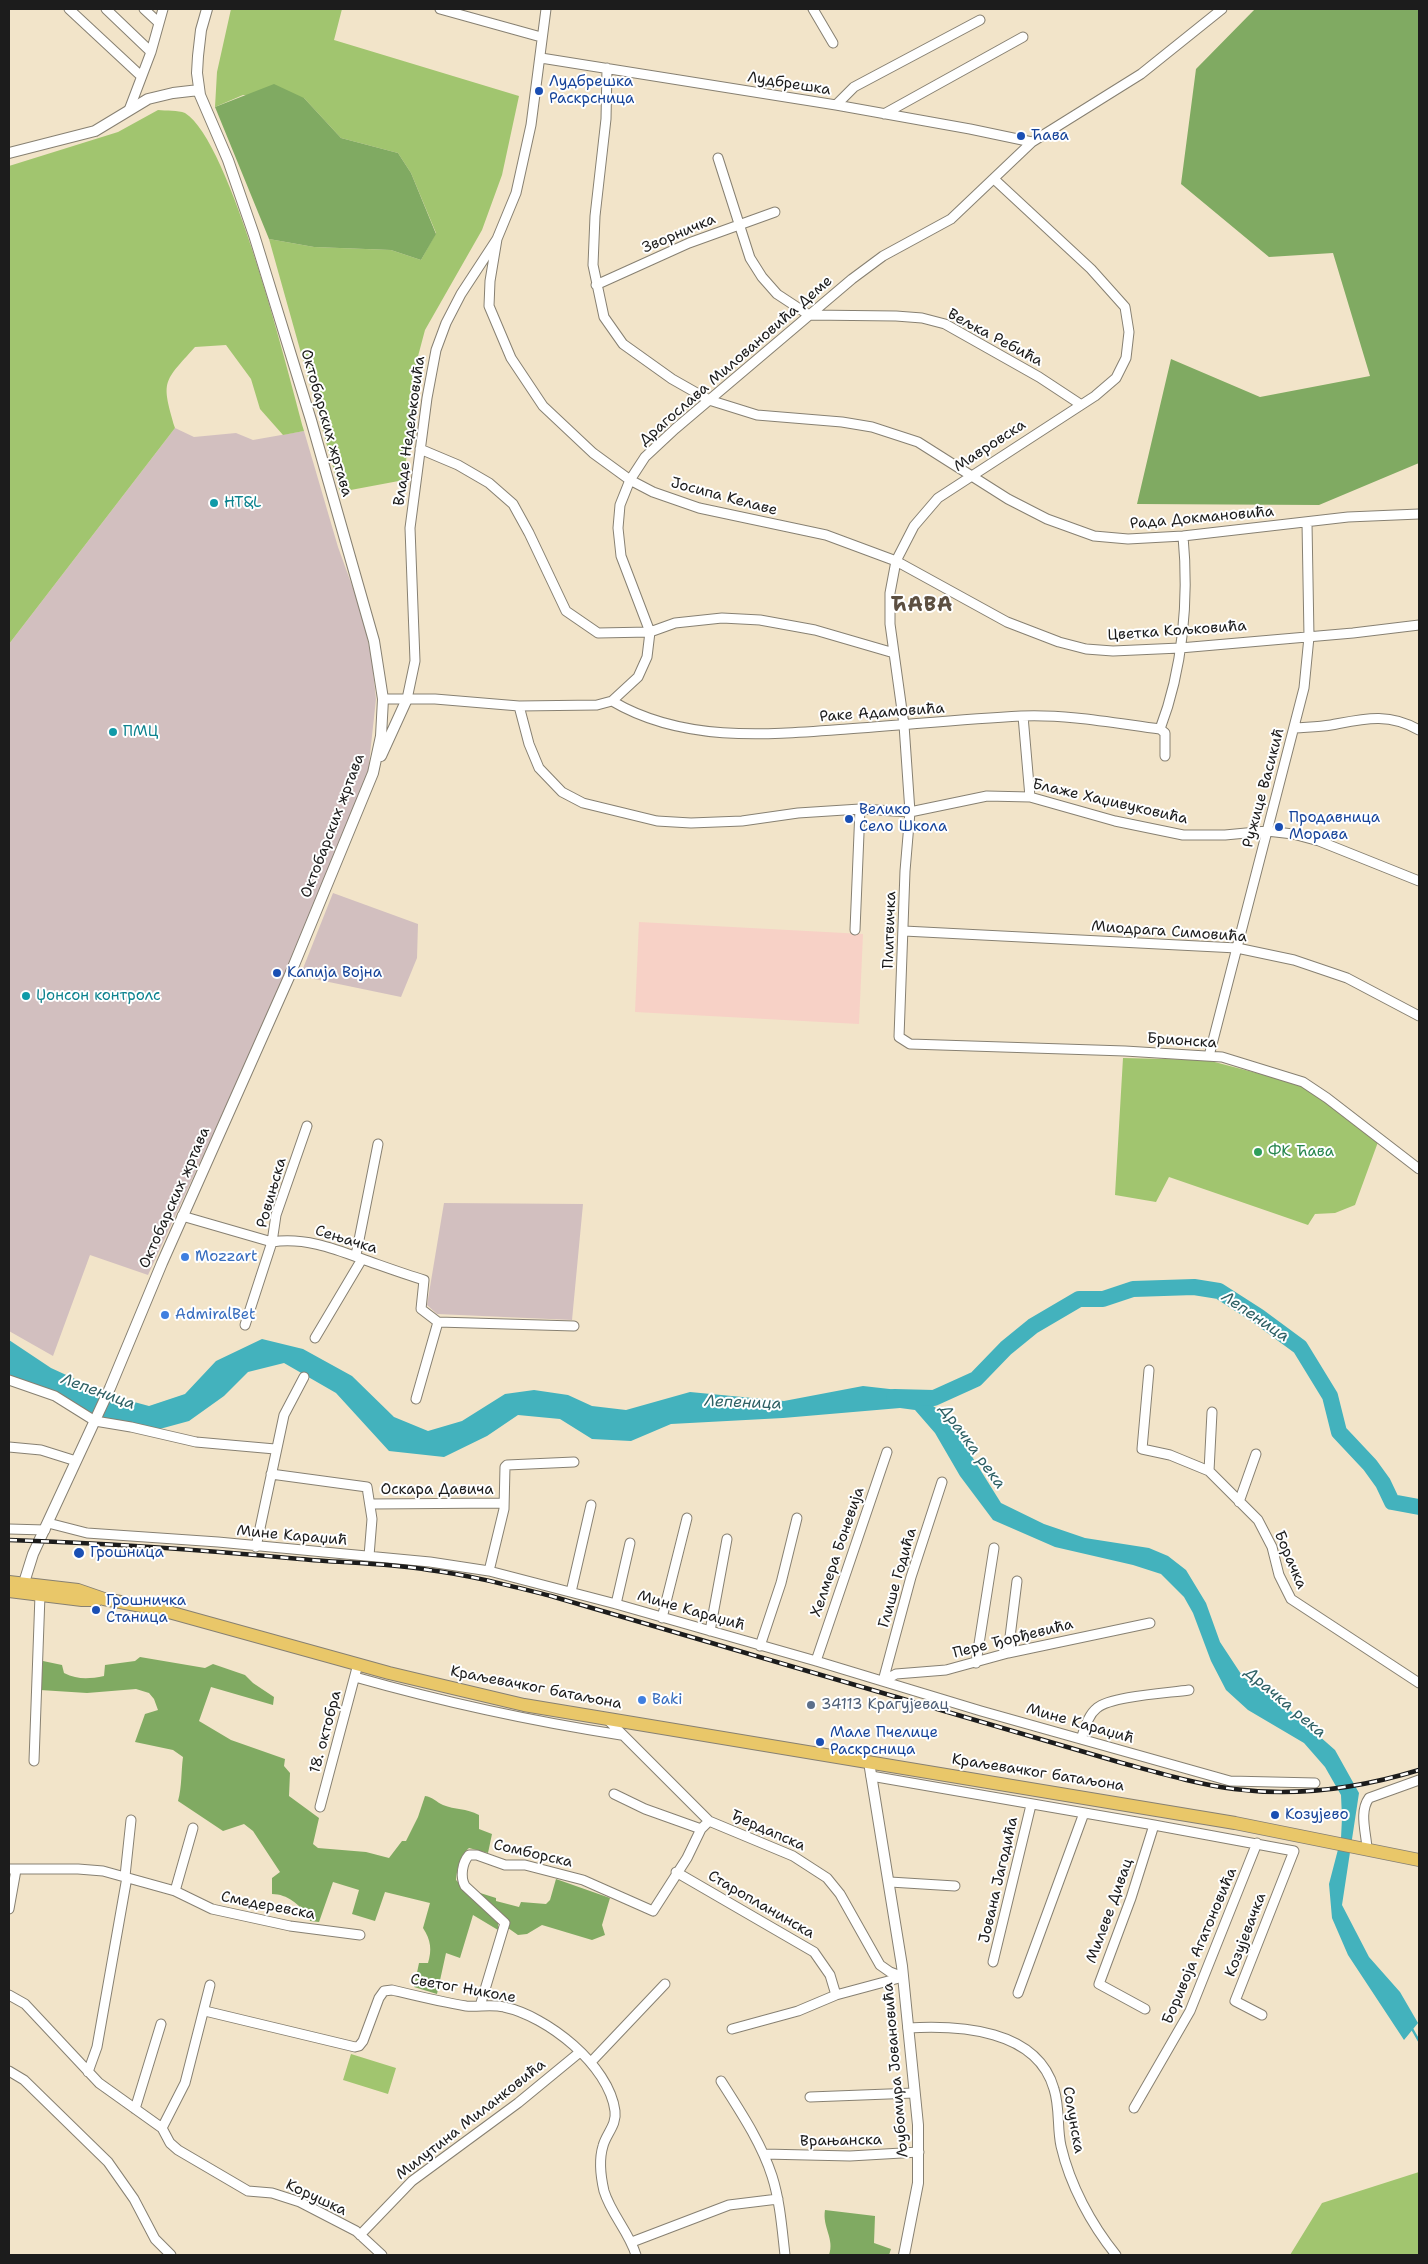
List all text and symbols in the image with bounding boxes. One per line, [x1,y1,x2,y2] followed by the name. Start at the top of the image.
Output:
[746,69,832,99] street label: Лудбрешка
[549,73,634,108] place label: Лудбрешка Раскрсница
[533,85,545,97] marker: Лудбрешка Раскрсница
[1031,127,1069,145] place label: Ћава
[1015,130,1027,142] marker: Ћава
[640,210,718,258] street label: Зворничка
[636,272,836,450] street label: Драгослава Миловановића Деме
[944,305,1046,371] street label: Вељка Ребића
[296,347,356,499] street label: Октобарских жртава
[391,355,429,507] street label: Владе Недељковића
[951,416,1029,476] street label: Мавровска
[669,474,779,520] street label: Јосипа Келаве
[224,494,261,512] place label: HT&L
[208,497,220,509] marker: HT&L
[1129,503,1275,533] street label: Рада Докмановића
[890,594,954,618] district label: ЋАВА
[1107,617,1247,645] street label: Цветка Кољковића
[819,700,945,726] street label: Раке Адамовића
[123,723,158,741] place label: ПМЦ
[107,726,119,738] marker: ПМЦ
[1239,726,1289,850] street label: Ружице Васикић
[297,751,369,901] street label: Октобарских жртава
[1031,775,1189,829] street label: Блаже Хаџивуковића
[859,801,947,836] place label: Велико Село Школа
[1289,809,1380,844] place label: Продавница Морава
[843,813,855,825] marker: Велико Село Школа
[1273,821,1285,833] marker: Продавница Морава
[880,891,900,969] street label: Плитвичка
[1091,918,1247,946] street label: Миодрага Симовића
[287,964,382,982] place label: Капија Војна
[271,967,283,979] marker: Капија Војна
[36,987,160,1005] place label: Џонсон контролс
[20,990,32,1002] marker: Џонсон контролс
[1146,1030,1218,1052] street label: Брионска
[136,1125,214,1271] street label: Октобарских жртава
[1268,1143,1334,1161] place label: ФК Ћава
[1252,1146,1264,1158] marker: ФК Ћава
[253,1156,291,1230] street label: Ровињска
[313,1222,379,1258] street label: Сењачка
[195,1248,257,1266] place label: Mozzart
[179,1251,191,1263] marker: Mozzart
[1218,1287,1292,1347] water label: Лепеница
[175,1306,256,1324] place label: AdmiralBet
[159,1309,171,1321] marker: AdmiralBet
[58,1370,138,1414] water label: Лепеница
[704,1392,782,1414] water label: Лепеница
[935,1401,1009,1493] water label: Драчка река
[380,1481,494,1499] street label: Оскара Давича
[807,1485,869,1619] street label: Хелмера Боневија
[236,1522,348,1550] street label: Мине Караџић
[875,1526,921,1630] street label: Глише Годића
[1270,1528,1310,1592] street label: Борачка
[90,1544,164,1562] place label: Грошница
[72,1546,86,1560] marker: Грошница
[635,1587,747,1635] street label: Мине Караџић
[106,1592,186,1627] place label: Грошничка Станица
[90,1604,102,1616] marker: Грошничка Станица
[951,1615,1075,1663] street label: Пере Ђорђевића
[449,1663,623,1713] street label: Краљевачког батаљона
[1241,1664,1329,1742] water label: Драчка река
[306,1689,346,1775] street label: 18. октобра
[652,1691,683,1709] place label: Baki
[636,1694,648,1706] marker: Baki
[821,1696,949,1714] place label: 34113 Крагујевац
[805,1699,817,1711] marker: 34113 Крагујевац
[1024,1700,1136,1748] street label: Мине Караџић
[830,1724,938,1759] place label: Мале Пчелице Раскрсница
[814,1736,826,1748] marker: Мале Пчелице Раскрсница
[950,1750,1126,1796] street label: Краљевачког батаљона
[1285,1806,1349,1824] place label: Козујево
[728,1807,808,1855] street label: Ђердапска
[1269,1809,1281,1821] marker: Козујево
[976,1815,1022,1945] street label: Јована Јагодића
[492,1836,574,1872] street label: Сомборска
[1083,1856,1137,1966] street label: Милеве Дивац
[1159,1865,1241,2027] street label: Боривоја Агатоновића
[704,1867,818,1943] street label: Старопланинска
[219,1888,317,1924] street label: Смедеревска
[1222,1890,1270,1980] street label: Козујевачка
[409,1971,517,2007] street label: Светог Николе
[879,1982,913,2158] street label: Љубомира Јовановића
[393,2056,549,2184] street label: Милутина Миланковића
[1058,2085,1088,2155] street label: Солунска
[800,2131,882,2151] street label: Врањанска
[283,2176,349,2220] street label: Корушка

